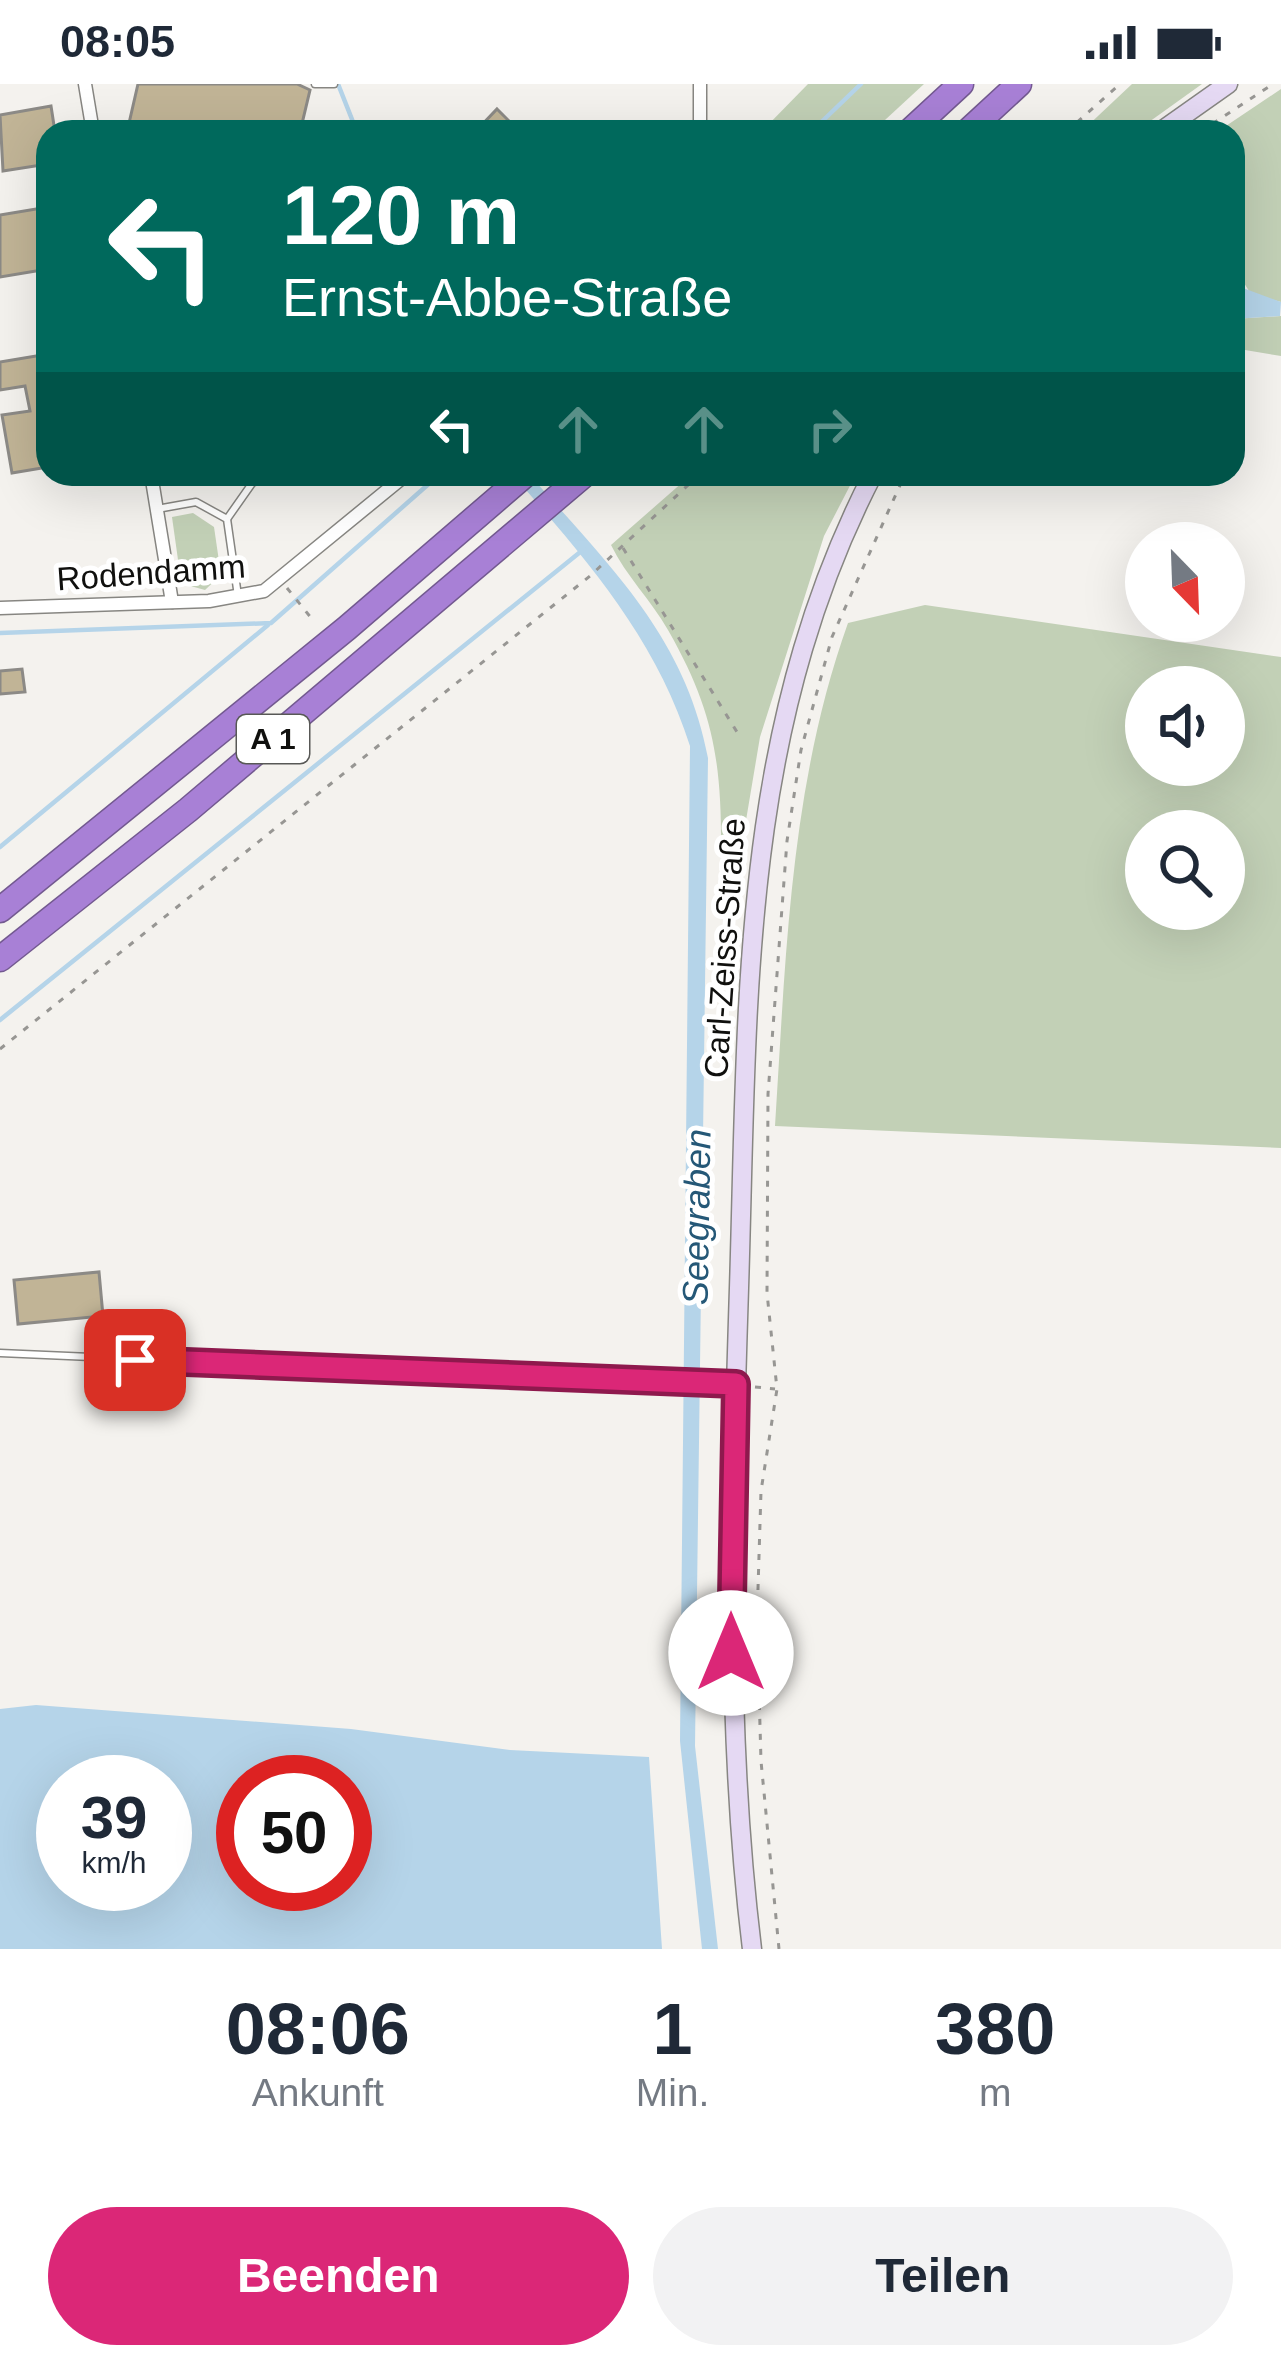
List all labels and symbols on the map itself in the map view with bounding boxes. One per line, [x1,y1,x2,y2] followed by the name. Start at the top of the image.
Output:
[1125,522,1245,642] north arrow
[56,547,247,598] street label: Rodendamm
[237,715,309,763] road number: A 1
[697,817,752,1079] street label: Carl-Zeiss-Straße
[674,1129,719,1305] water label: Seegraben
[84,1309,186,1411] pin
[668,1590,794,1716] position arrow
[216,1755,372,1911] speed limit sign: 50

